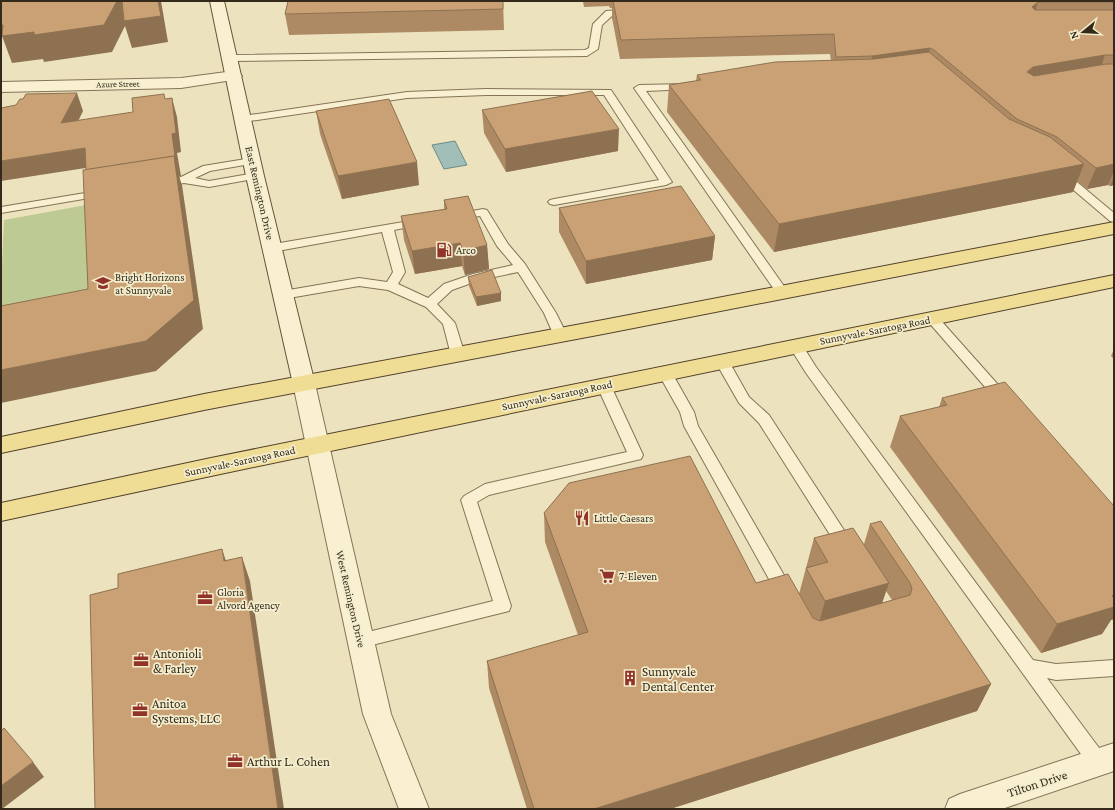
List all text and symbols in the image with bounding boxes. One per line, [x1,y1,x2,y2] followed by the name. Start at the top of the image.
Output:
[1063,12,1103,52] north arrow
[1066,29,1080,41] text: N
[96,79,141,89] street label: Azure Street
[242,145,277,241] street label: East Remington Drive
[435,241,453,259] fuel station icon: Arco
[456,244,476,256] place label: Arco
[115,271,185,297] place label: Bright Horizons at Sunnyvale
[94,274,112,292] school or university icon: Bright Horizons at Sunnyvale
[819,313,932,348] street label: Sunnyvale-Saratoga Road
[501,377,614,414] street label: Sunnyvale-Saratoga Road
[184,443,297,480] street label: Sunnyvale-Saratoga Road
[573,509,591,527] restaurant icon: Little Caesars
[594,512,653,524] place label: Little Caesars
[333,549,368,649] street label: West Remington Drive
[598,567,616,585] supermarket icon: 7-Eleven
[619,570,657,582] place label: 7-Eleven
[217,586,281,612] place label: Gloria Alvord Agency
[196,589,214,607] office icon: Gloria Alvord Agency
[153,646,202,676] place label: Antonioli & Farley
[132,651,150,669] office icon: Antonioli & Farley
[642,664,715,694] place label: Sunnyvale Dental Center
[621,669,639,687] building icon: Sunnyvale Dental Center
[152,696,221,726] place label: Anitoa Systems, LLC
[131,701,149,719] office icon: Anitoa Systems, LLC
[226,752,244,770] office icon: Arthur L. Cohen
[247,754,330,769] place label: Arthur L. Cohen
[1005,767,1069,800] street label: Tilton Drive

